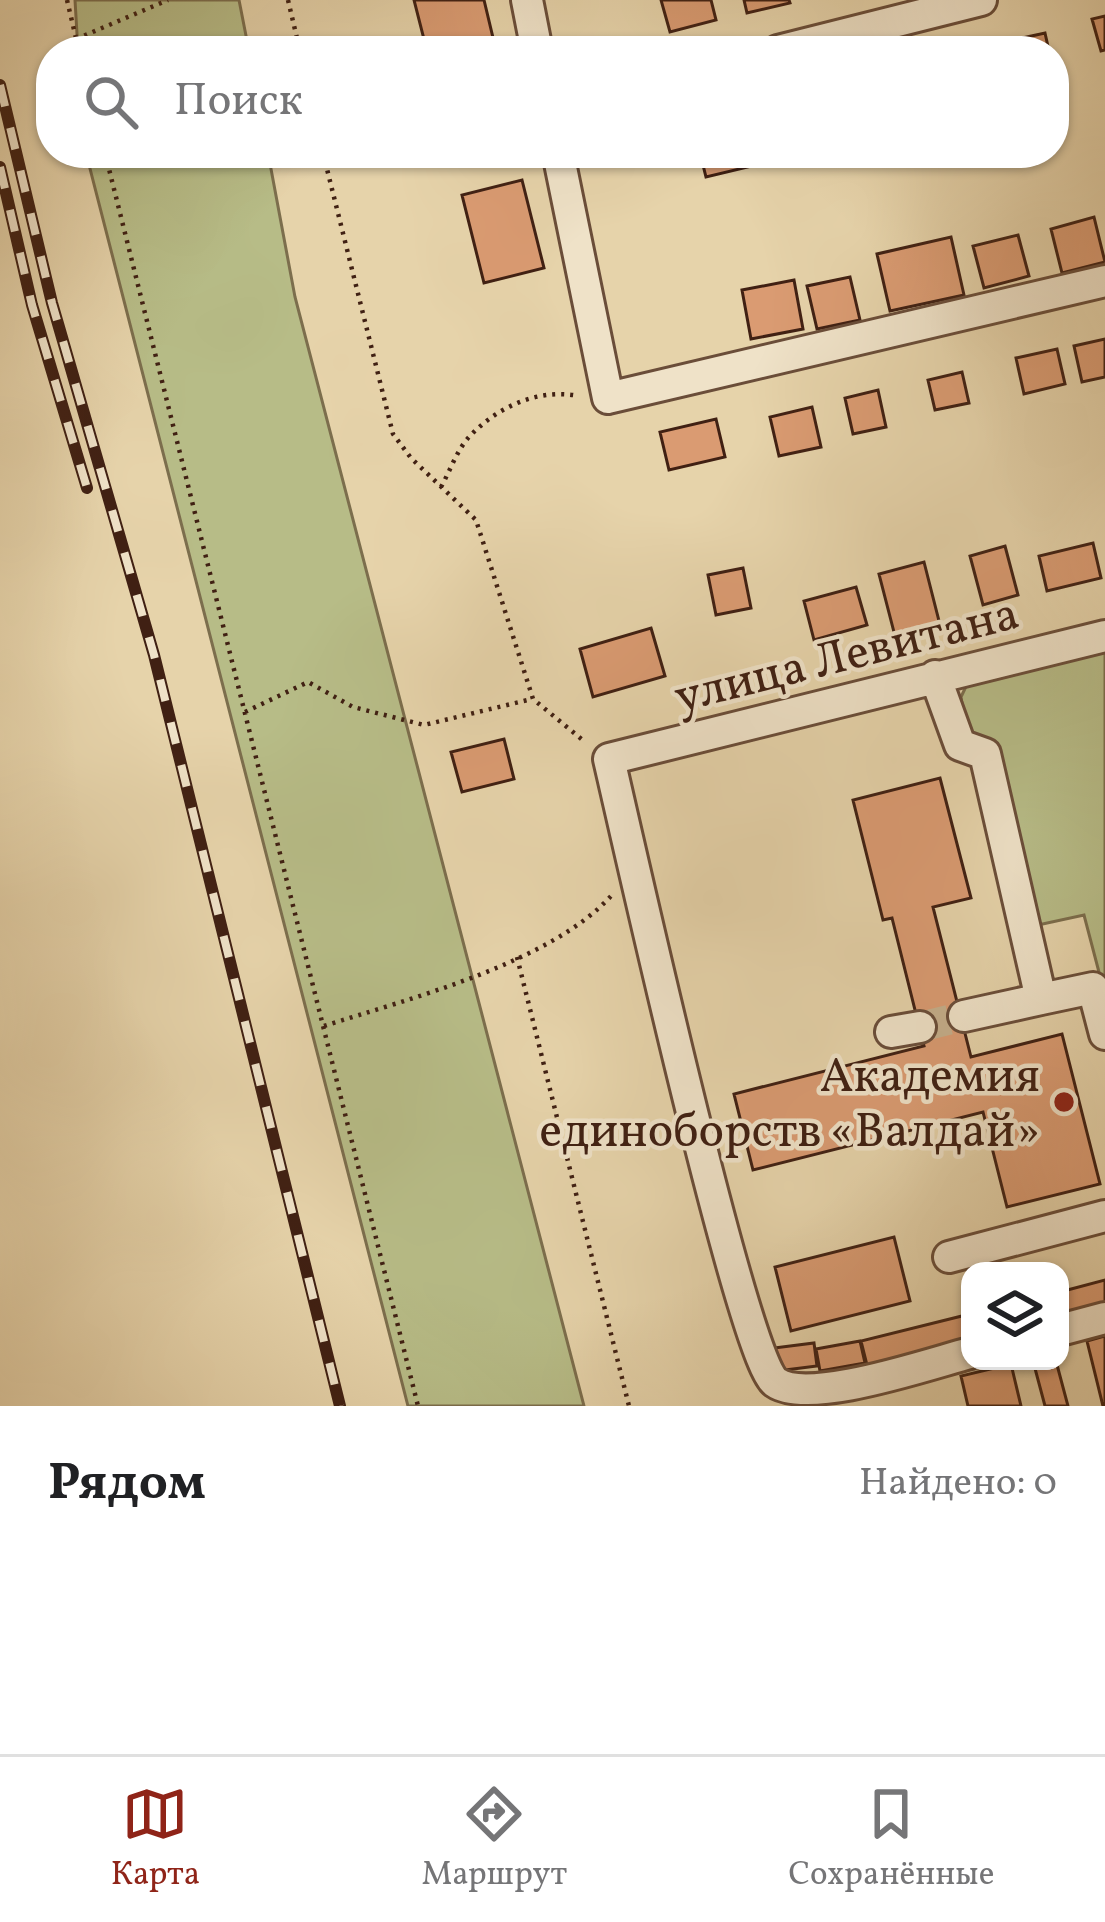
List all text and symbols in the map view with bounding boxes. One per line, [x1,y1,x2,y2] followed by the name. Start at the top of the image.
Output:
[36,36,1069,168] search box
[78,69,144,135] icon: search
[174,71,303,134] text: Поиск
[668,582,1026,733] street label: улица Левитана
[539,1045,1040,1167] place label: Академия единоборств «Валдай»
[1051,1089,1077,1115] marker: Академия единоборств «Валдай»
[961,1262,1069,1370] map controls
[961,1262,1069,1370] button: layers
[48,1449,206,1520] text: Рядом
[859,1457,1057,1511] text: Найдено: 0
[111,1781,200,1899] tab: Карта
[422,1781,567,1899] tab: Маршрут
[788,1781,994,1899] tab: Сохранённые

